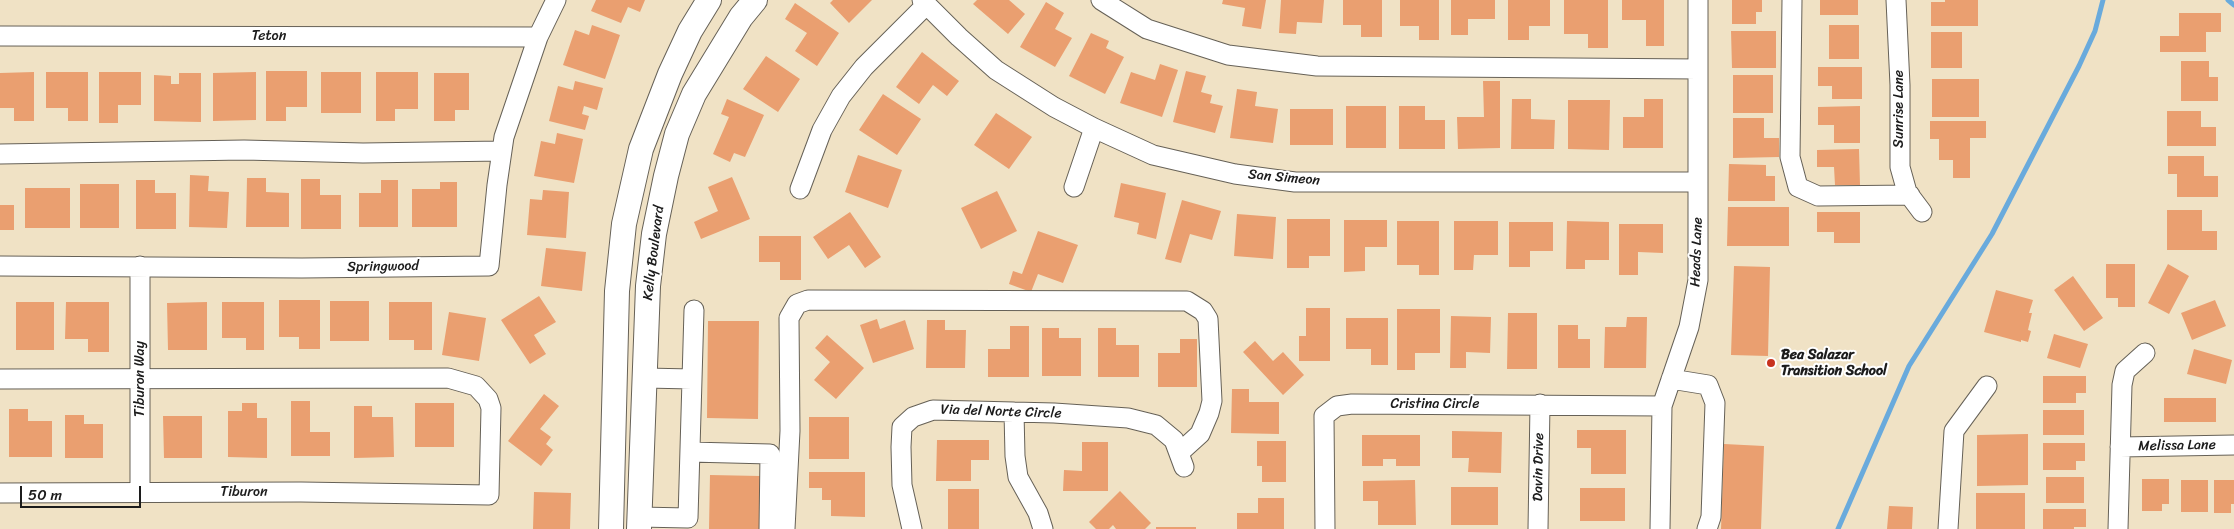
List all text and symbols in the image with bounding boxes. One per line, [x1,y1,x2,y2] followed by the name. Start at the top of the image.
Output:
[252,28,286,44] street label: Teton
[1891,70,1907,148] street label: Sunrise Lane
[1247,166,1321,190] street label: San Simeon
[640,205,668,301] street label: Kelly Boulevard
[1687,217,1707,287] street label: Heads Lane
[347,258,419,276] street label: Springwood
[132,341,148,417] street label: Tiburon Way
[1781,347,1887,380] place label: Bea Salazar Transition School
[1765,357,1777,369] marker: Bea Salazar Transition School
[1390,396,1480,412] street label: Cristina Circle
[940,401,1062,423] street label: Via del Norte Circle
[1530,433,1548,501] street label: Davin Drive
[2138,437,2216,455] street label: Melissa Lane
[22,476,144,508] scale bar
[28,482,62,508] text: 50 m
[220,484,268,500] street label: Tiburon

